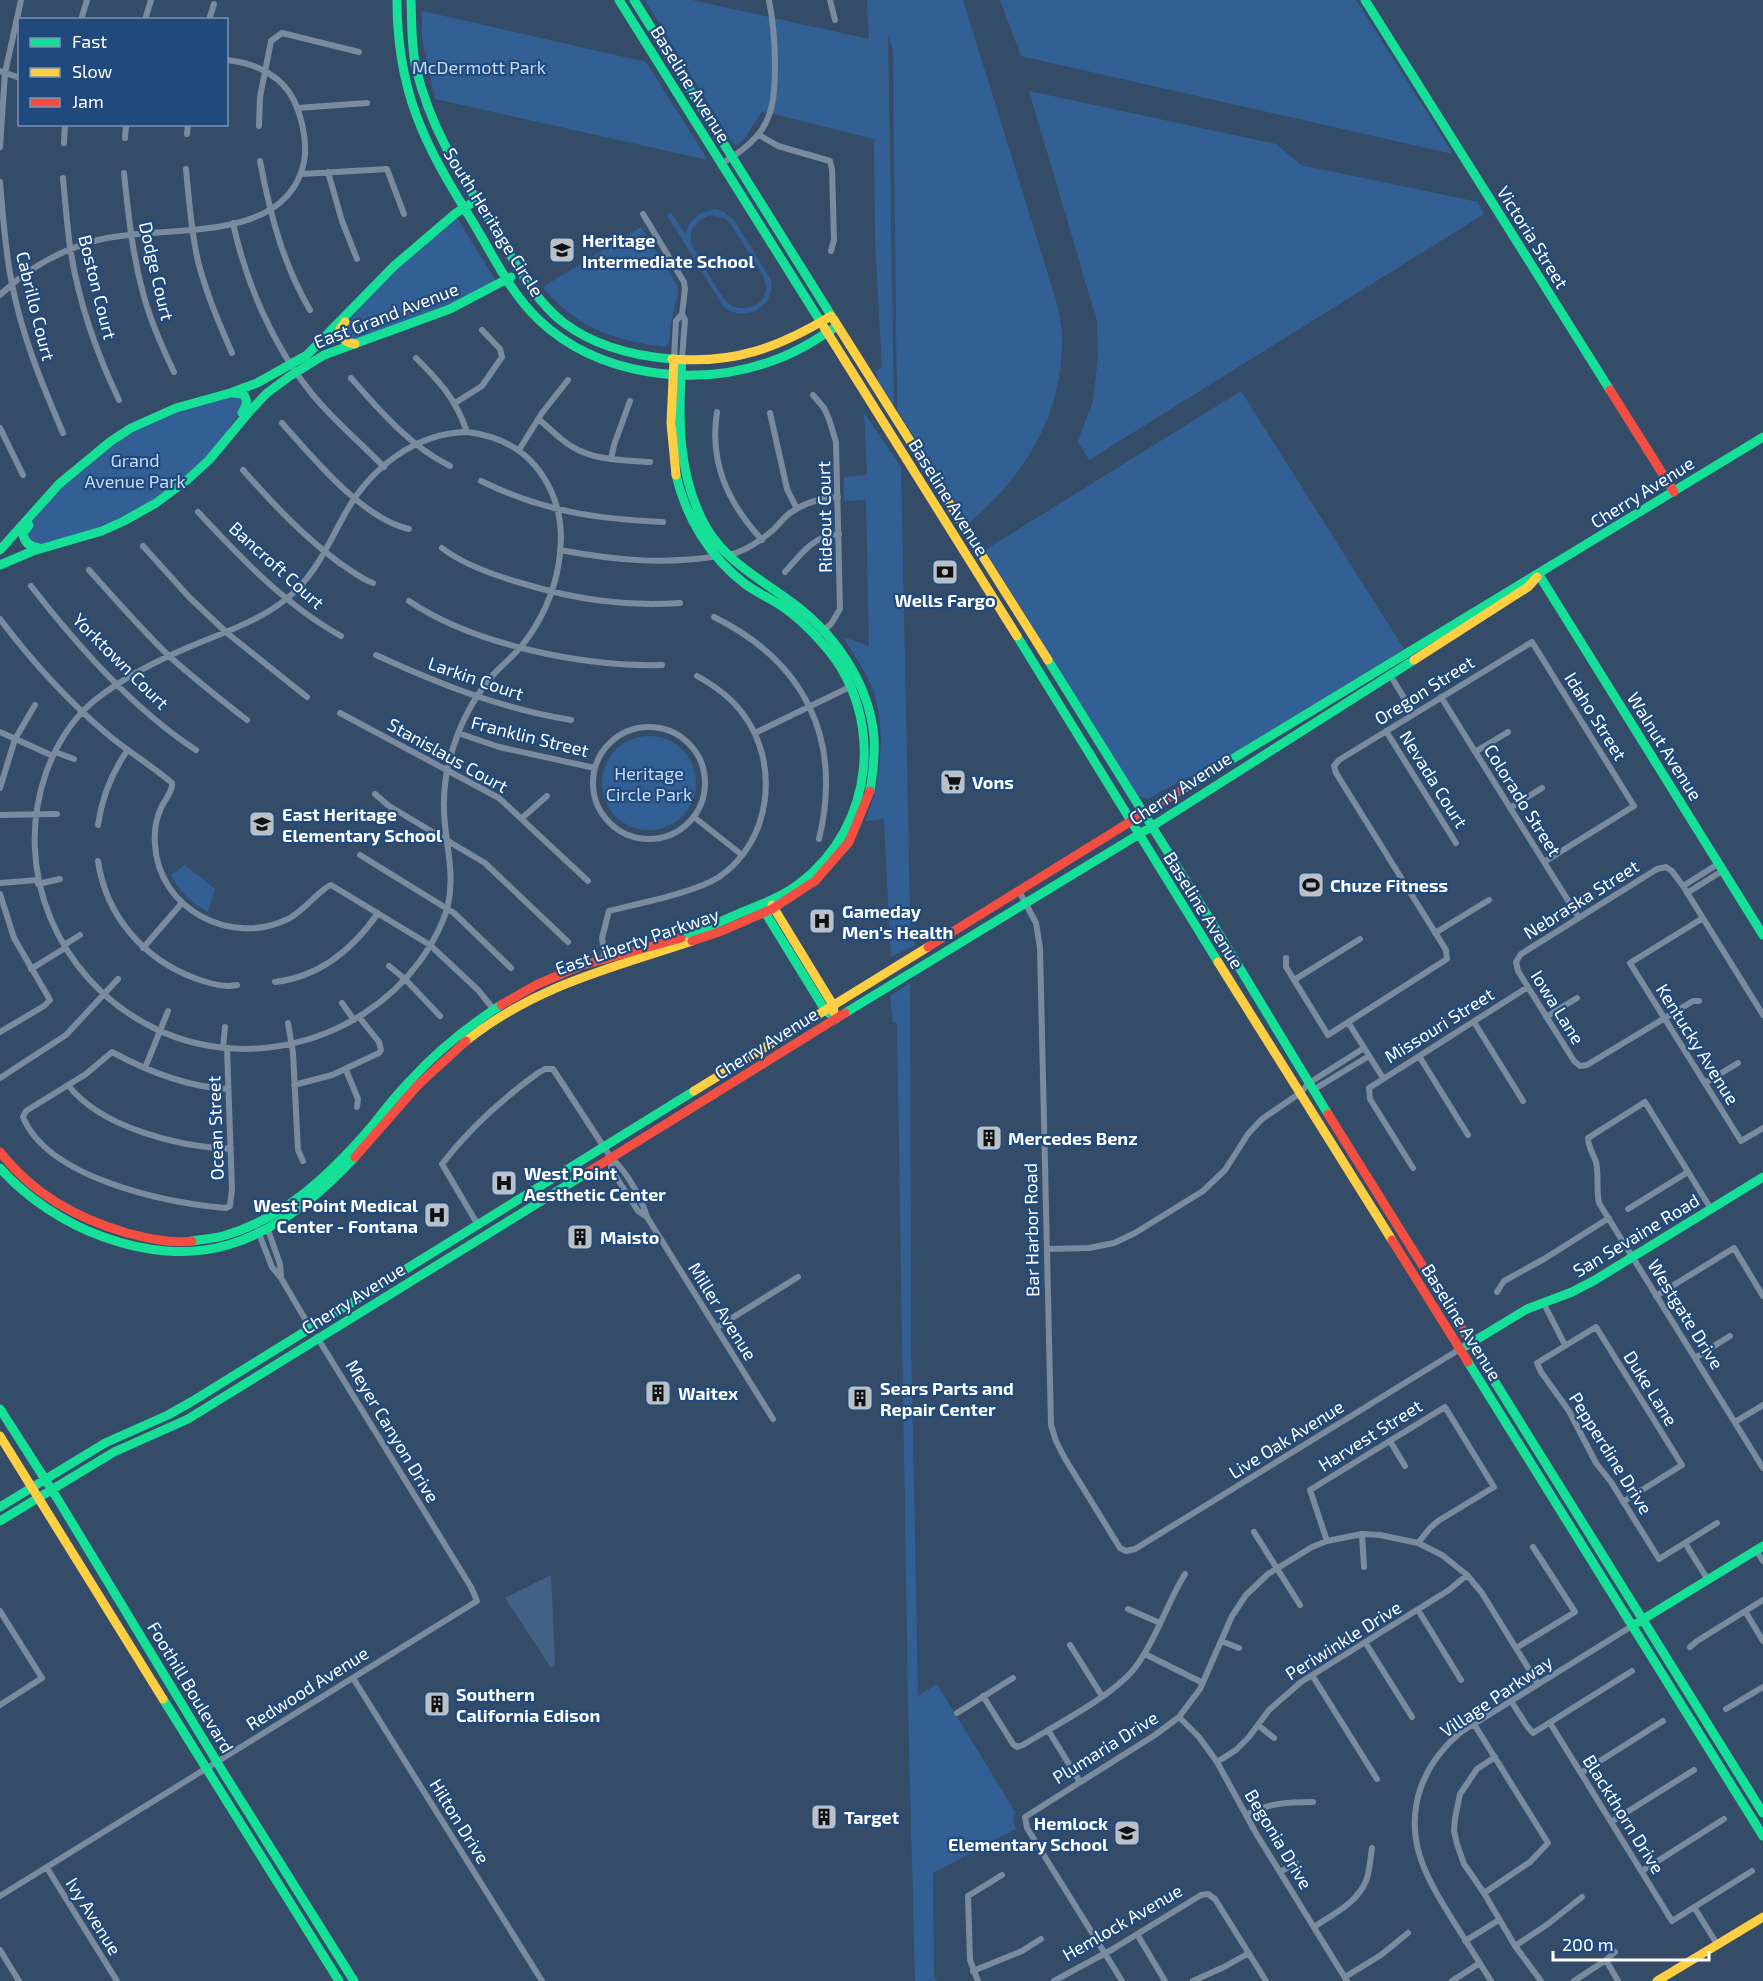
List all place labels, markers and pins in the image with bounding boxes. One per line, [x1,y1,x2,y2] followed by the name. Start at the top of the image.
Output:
[582,229,754,272] place label: Heritage Intermediate School
[547,235,577,265] school or university icon: Heritage Intermediate School
[930,557,960,587] bank icon: Wells Fargo
[894,589,996,611] place label: Wells Fargo
[938,767,968,797] supermarket icon: Vons
[972,771,1014,793] place label: Vons
[282,803,442,846] place label: East Heritage Elementary School
[247,809,277,839] school or university icon: East Heritage Elementary School
[1296,870,1326,900] sports icon: Chuze Fitness
[1330,874,1448,896] place label: Chuze Fitness
[842,900,953,943] place label: Gameday Men's Health
[807,906,837,936] hospital icon: Gameday Men's Health
[974,1123,1004,1153] building icon: Mercedes Benz
[1008,1127,1138,1149] place label: Mercedes Benz
[524,1162,666,1205] place label: West Point Aesthetic Center
[489,1168,519,1198] hospital icon: West Point Aesthetic Center
[253,1194,418,1237] place label: West Point Medical Center - Fontana
[422,1200,452,1230] hospital icon: West Point Medical Center - Fontana
[565,1222,595,1252] building icon: Maisto
[600,1226,659,1248] place label: Maisto
[880,1377,1014,1420] place label: Sears Parts and Repair Center
[643,1378,673,1408] building icon: Waitex
[678,1382,739,1404] place label: Waitex
[845,1383,875,1413] building icon: Sears Parts and Repair Center
[456,1683,600,1726] place label: Southern California Edison
[422,1689,452,1719] building icon: Southern California Edison
[809,1802,839,1832] building icon: Target
[844,1806,900,1828] place label: Target
[948,1812,1108,1855] place label: Hemlock Elementary School
[1112,1818,1142,1848] school or university icon: Hemlock Elementary School

